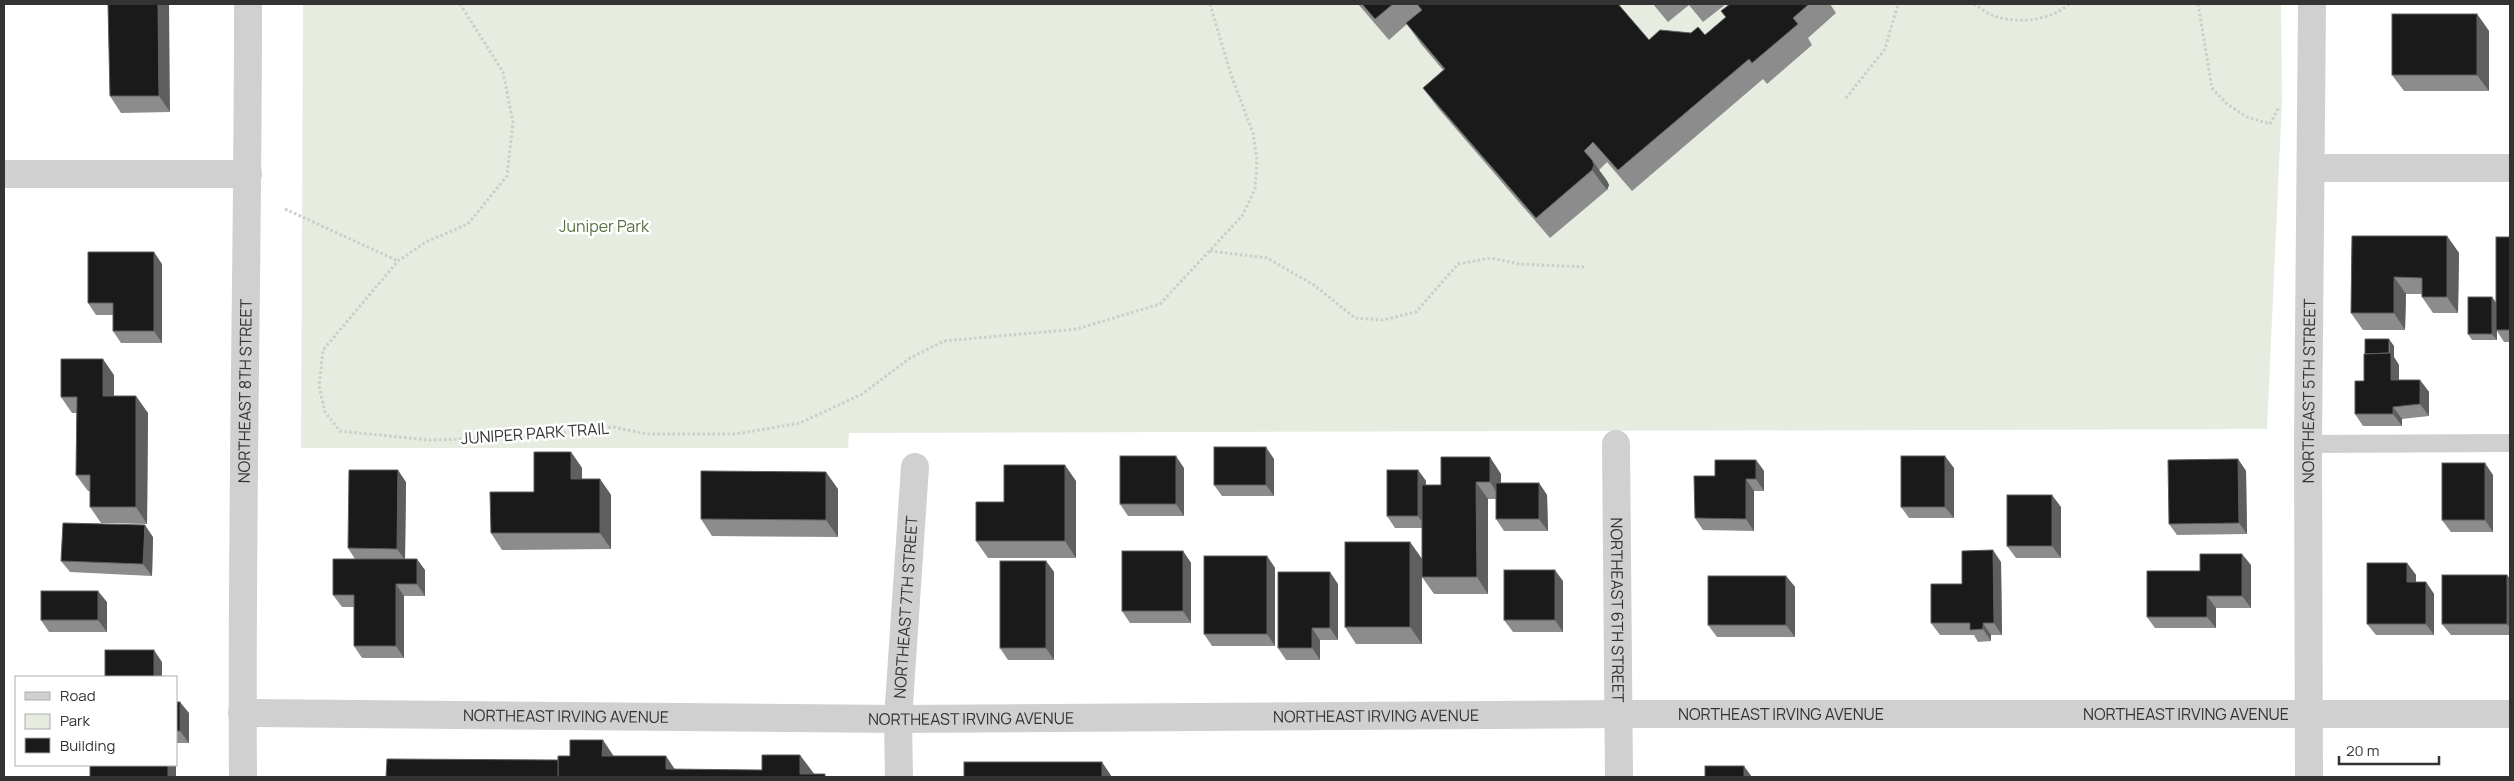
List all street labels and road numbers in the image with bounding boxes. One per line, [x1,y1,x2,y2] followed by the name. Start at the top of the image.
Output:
[233,298,257,483] street label: NORTHEAST 8TH STREET
[2297,298,2320,483] street label: NORTHEAST 5TH STREET
[460,417,610,449] street label: JUNIPER PARK TRAIL
[888,515,923,699] street label: NORTHEAST 7TH STREET
[1606,517,1629,703] street label: NORTHEAST 6TH STREET
[1678,703,1884,725] street label: NORTHEAST IRVING AVENUE
[2083,703,2289,725] street label: NORTHEAST IRVING AVENUE
[463,704,669,728] street label: NORTHEAST IRVING AVENUE
[1273,704,1479,727] street label: NORTHEAST IRVING AVENUE
[868,707,1074,730] street label: NORTHEAST IRVING AVENUE

